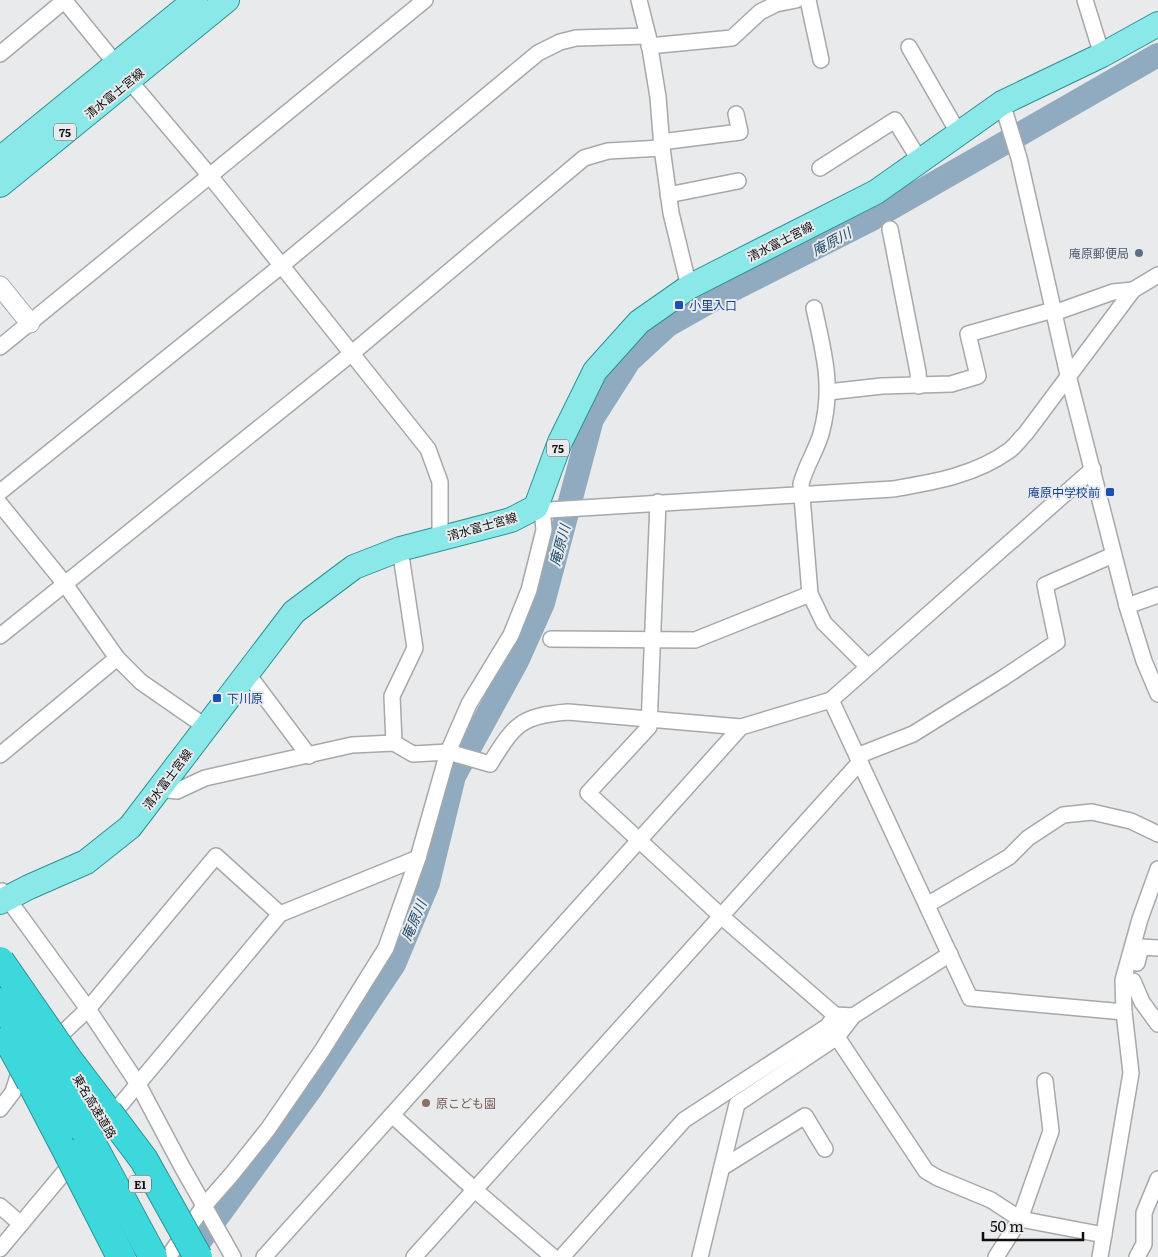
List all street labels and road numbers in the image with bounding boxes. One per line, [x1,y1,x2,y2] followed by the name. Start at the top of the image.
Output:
[80,63,148,123] street label: 清水富士宮線
[54,124,76,140] road number: 75
[744,217,816,265] street label: 清水富士宮線
[547,439,569,456] road number: 75
[445,507,519,545] street label: 清水富士宮線
[138,745,196,813] street label: 清水富士宮線
[69,1070,121,1142] street label: 東名高速道路
[129,1176,151,1192] road number: E1

